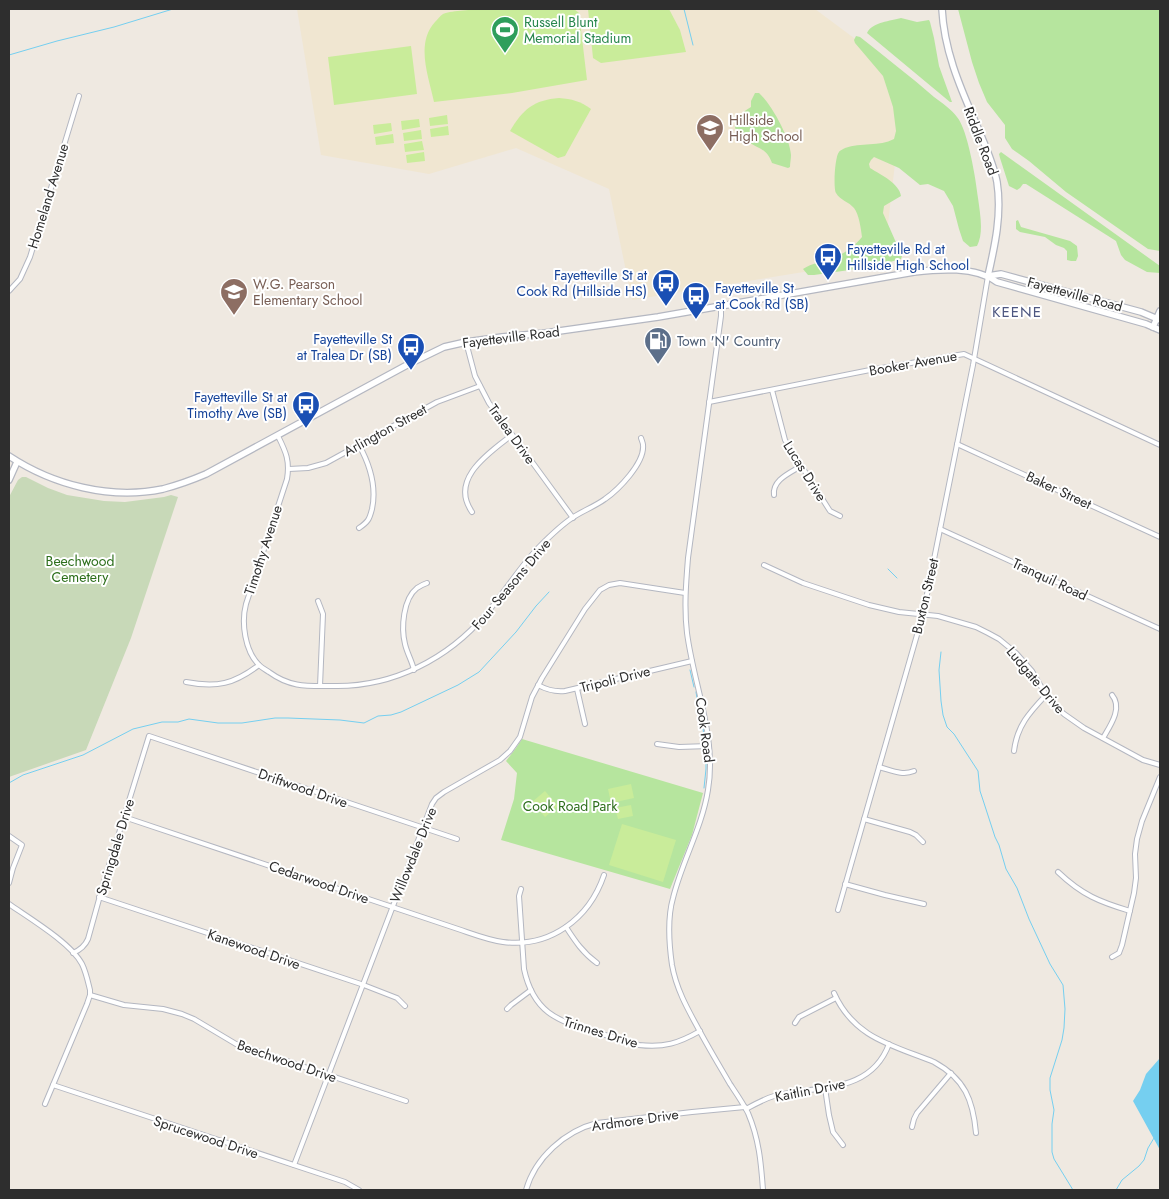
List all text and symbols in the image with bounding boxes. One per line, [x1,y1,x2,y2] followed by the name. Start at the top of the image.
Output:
[524,12,631,48] place label: Russell Blunt Memorial Stadium
[490,15,520,54] sports icon: Russell Blunt Memorial Stadium
[959,104,1003,178] street label: Riddle Road
[729,110,802,146] place label: Hillside High School
[695,113,725,152] school or university icon: Hillside High School
[23,141,73,251] street label: Homeland Avenue
[847,239,969,275] place label: Fayetteville Rd at Hillside High School
[813,242,843,281] bus stop icon: Fayetteville Rd at Hillside High School
[517,265,648,301] place label: Fayetteville St at Cook Rd (Hillside HS)
[651,268,681,307] bus stop icon: Fayetteville St at Cook Rd (Hillside HS)
[1025,272,1125,316] street label: Fayetteville Road
[253,274,363,310] place label: W.G. Pearson Elementary School
[219,277,249,316] school or university icon: W.G. Pearson Elementary School
[715,278,809,314] place label: Fayetteville St at Cook Rd (SB)
[681,281,711,320] bus stop icon: Fayetteville St at Cook Rd (SB)
[992,301,1042,323] district label: KEENE
[461,321,561,353] street label: Fayetteville Road
[643,326,673,365] fuel station icon: Town 'N' Country
[297,329,393,365] place label: Fayetteville St at Tralea Dr (SB)
[677,331,781,351] place label: Town 'N' Country
[396,332,426,371] bus stop icon: Fayetteville St at Tralea Dr (SB)
[868,345,958,381] street label: Booker Avenue
[187,387,288,423] place label: Fayetteville St at Timothy Ave (SB)
[291,390,321,429] bus stop icon: Fayetteville St at Timothy Ave (SB)
[340,399,431,461] street label: Arlington Street
[484,400,540,468] street label: Tralea Drive
[779,437,831,505] street label: Lucas Drive
[1023,466,1096,514] street label: Baker Street
[239,503,287,597] street label: Timothy Avenue
[467,534,555,634] street label: Four Seasons Drive
[46,551,114,587] park label: Beechwood Cemetery
[1009,553,1091,605] street label: Tranquil Road
[907,556,944,636] street label: Buxton Street
[1002,642,1070,718] street label: Ludgate Drive
[578,661,652,697] street label: Tripoli Drive
[691,696,719,764] street label: Cook Road
[256,763,350,813] street label: Driftwood Drive
[91,796,139,898] street label: Springdale Drive
[523,796,618,816] park label: Cook Road Park
[385,804,441,906] street label: Willowdale Drive
[266,856,372,908] street label: Cedarwood Drive
[205,924,303,974] street label: Kanewood Drive
[561,1011,641,1053] street label: Trinnes Drive
[235,1035,339,1087] street label: Beechwood Drive
[773,1073,847,1107] street label: Kaitlin Drive
[590,1104,680,1136] street label: Ardmore Drive
[151,1111,261,1163] street label: Sprucewood Drive

